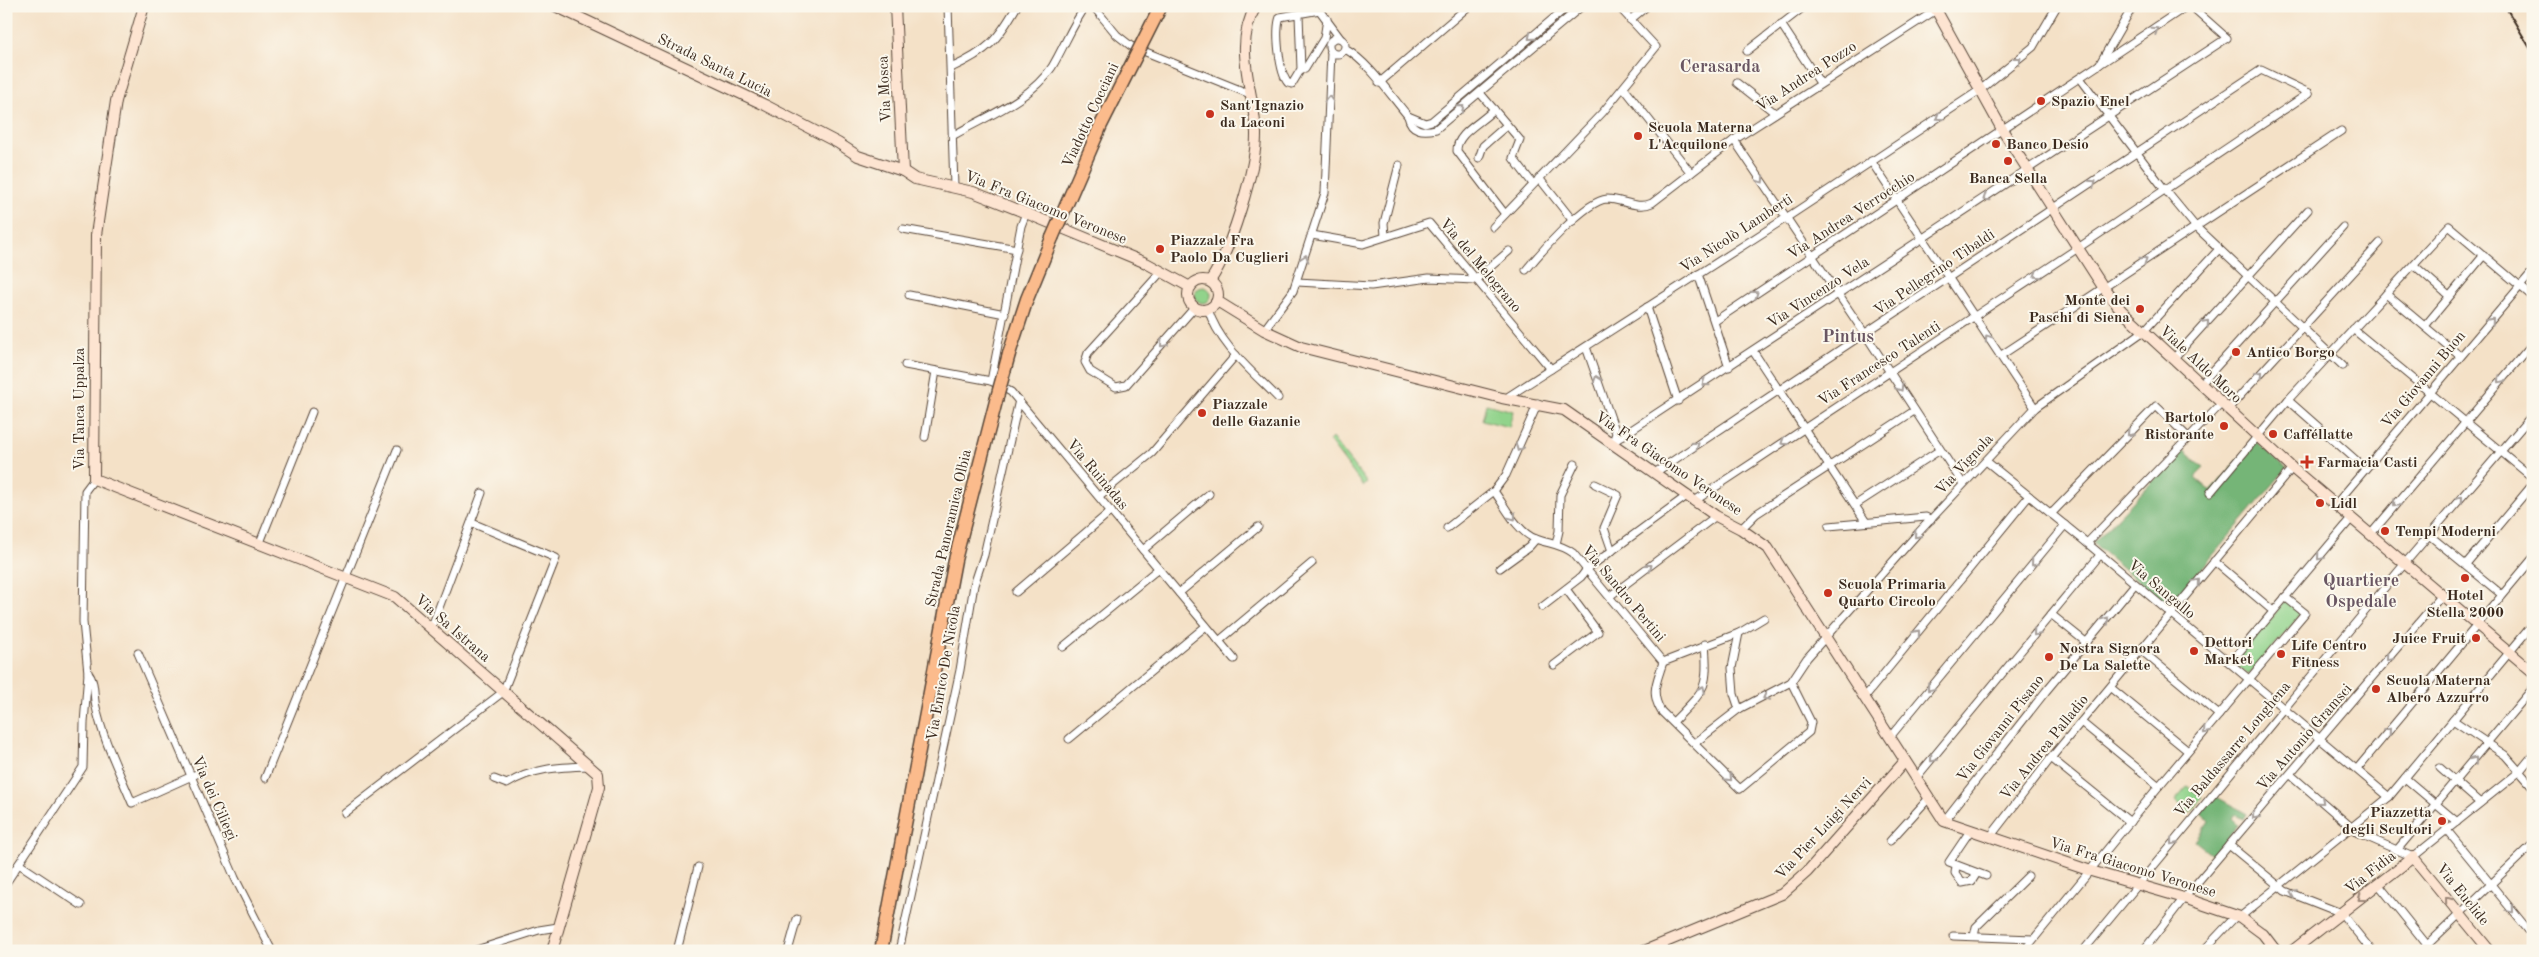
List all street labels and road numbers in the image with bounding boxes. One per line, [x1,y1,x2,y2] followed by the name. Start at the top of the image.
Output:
[655,32,774,101] street label: Strada Santa Lucia
[1754,39,1860,115] street label: Via Andrea Pozzo
[876,54,895,123] street label: Via Mosca
[1060,61,1122,170] street label: Viadotto Cocciani
[962,169,1129,248] street label: Via Fra Giacomo Veronese
[1786,170,1918,263] street label: Via Andrea Verrocchio
[1678,192,1796,276] street label: Via Nicolò Lamberti
[1436,216,1523,316] street label: Via del Melograno
[1872,227,1998,319] street label: Via Pellegrino Tibaldi
[1765,255,1873,332] street label: Via Vincenzo Vela
[1816,319,1944,409] street label: Via Francesco Talenti
[2156,323,2244,407] street label: Viale Aldo Moro
[2379,329,2469,431] street label: Via Giovanni Buon
[73,347,88,470] street label: Via Tanca Uppalza
[1592,410,1744,519] street label: Via Fra Giacomo Veronese
[1933,431,1997,498] street label: Via Vignola
[1063,437,1130,513] street label: Via Ruinadas
[924,447,975,609] street label: Strada Panoramica Olbia
[1578,543,1667,645] street label: Via Sandro Pertini
[2125,558,2197,622] street label: Via Sangallo
[412,593,493,666] street label: Via Sa Istrana
[925,604,964,742] street label: Via Enrico De Nicola
[1955,673,2048,785] street label: Via Giovanni Pisano
[2172,679,2294,821] street label: Via Baldassarre Longhena
[2255,682,2355,794] street label: Via Antonio Gramsci
[1998,693,2092,803] street label: Via Andrea Palladio
[188,754,239,843] street label: Via dei Ciliegi
[1773,775,1875,883] street label: Via Pier Luigi Nervi
[2047,836,2218,901] street label: Via Fra Giacomo Veronese
[2343,848,2400,898] street label: Via Fidia
[2433,861,2491,929] street label: Via Euclide

